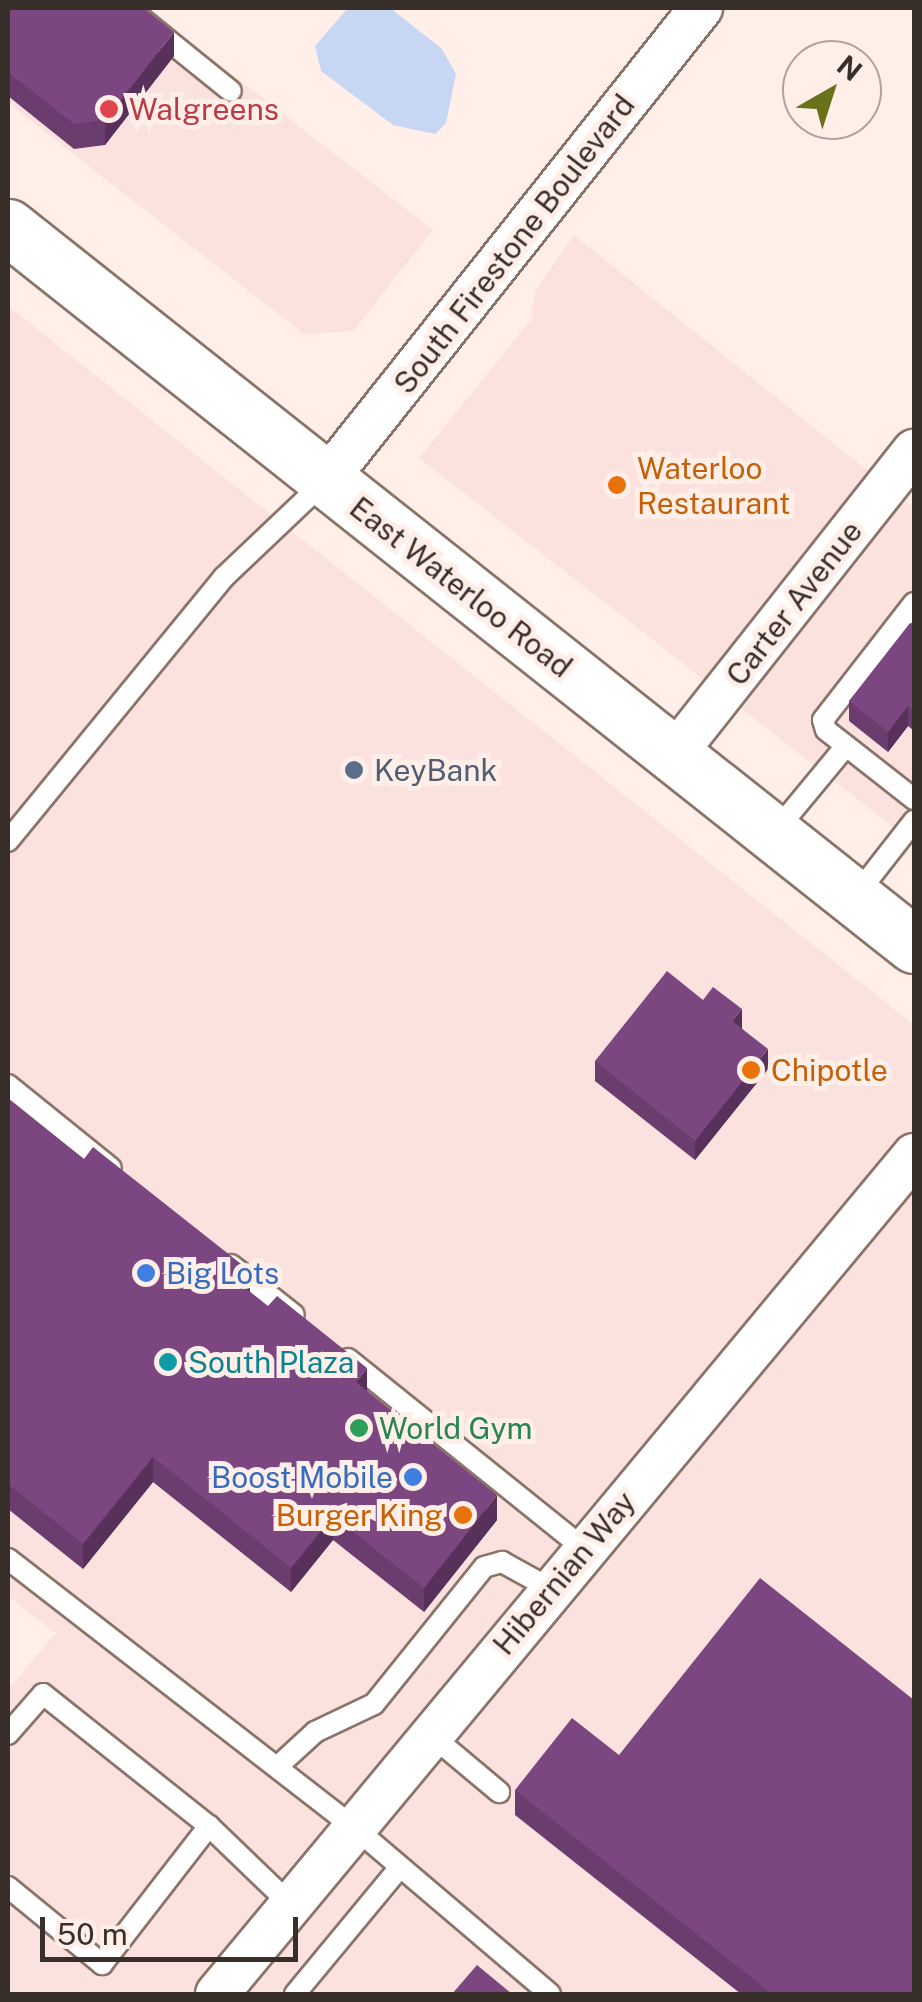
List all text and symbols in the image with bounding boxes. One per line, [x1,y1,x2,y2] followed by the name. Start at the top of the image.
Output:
[782,40,882,140] north arrow
[831,48,869,88] text: N
[386,87,642,401] street label: South Firestone Boulevard
[129,91,279,127] place label: Walgreens
[98,98,120,120] marker: Walgreens
[637,450,790,520] place label: Waterloo Restaurant
[606,474,628,496] marker: Waterloo Restaurant
[343,489,579,685] street label: East Waterloo Road
[719,514,869,692] street label: Carter Avenue
[374,752,497,788] place label: KeyBank
[343,759,365,781] marker: KeyBank
[771,1052,888,1088] place label: Chipotle
[740,1059,762,1081] marker: Chipotle
[166,1255,279,1291] place label: Big Lots
[135,1262,157,1284] marker: Big Lots
[188,1344,354,1380] place label: South Plaza
[157,1351,179,1373] marker: South Plaza
[379,1410,532,1446] place label: World Gym
[348,1417,370,1439] marker: World Gym
[211,1459,393,1495] place label: Boost Mobile
[402,1466,424,1488] marker: Boost Mobile
[485,1484,643,1662] street label: Hibernian Way
[276,1497,443,1533] place label: Burger King
[452,1504,474,1526] marker: Burger King
[45,1897,302,1959] scale bar
[57,1916,128,1952] text: 50 m

